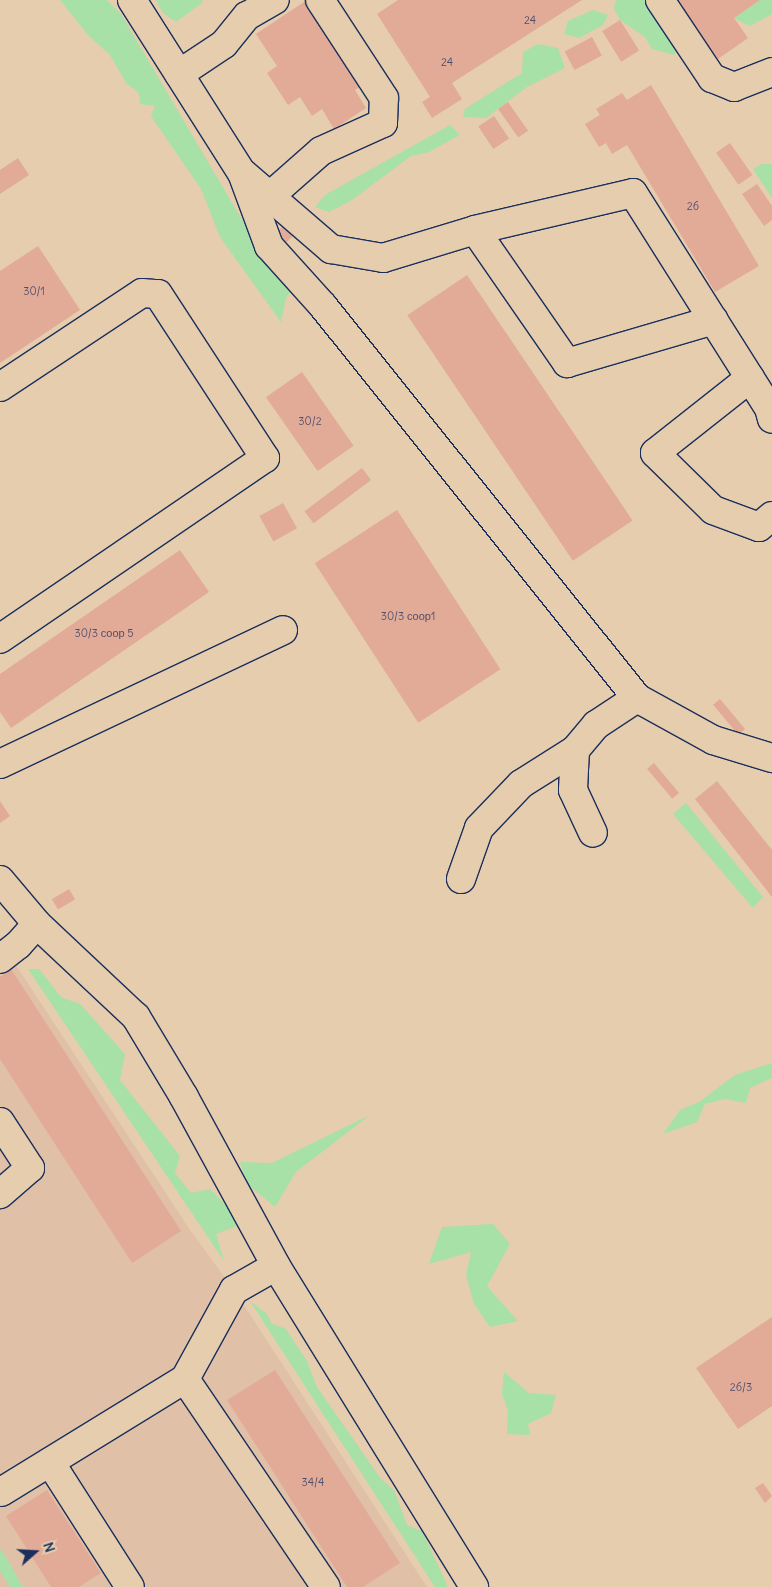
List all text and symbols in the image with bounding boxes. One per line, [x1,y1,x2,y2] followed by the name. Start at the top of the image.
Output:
[524,13,536,27] house number: 24
[441,55,453,69] house number: 24
[687,199,699,213] house number: 26
[23,284,45,298] house number: 30/1
[298,414,322,428] house number: 30/2
[381,609,435,623] house number: 30/3 соор1
[74,626,134,640] house number: 30/3 соор 5
[730,1380,752,1394] house number: 26/3
[302,1475,324,1489] house number: 34/4
[10,1527,60,1577] north arrow
[39,1540,59,1555] text: N

